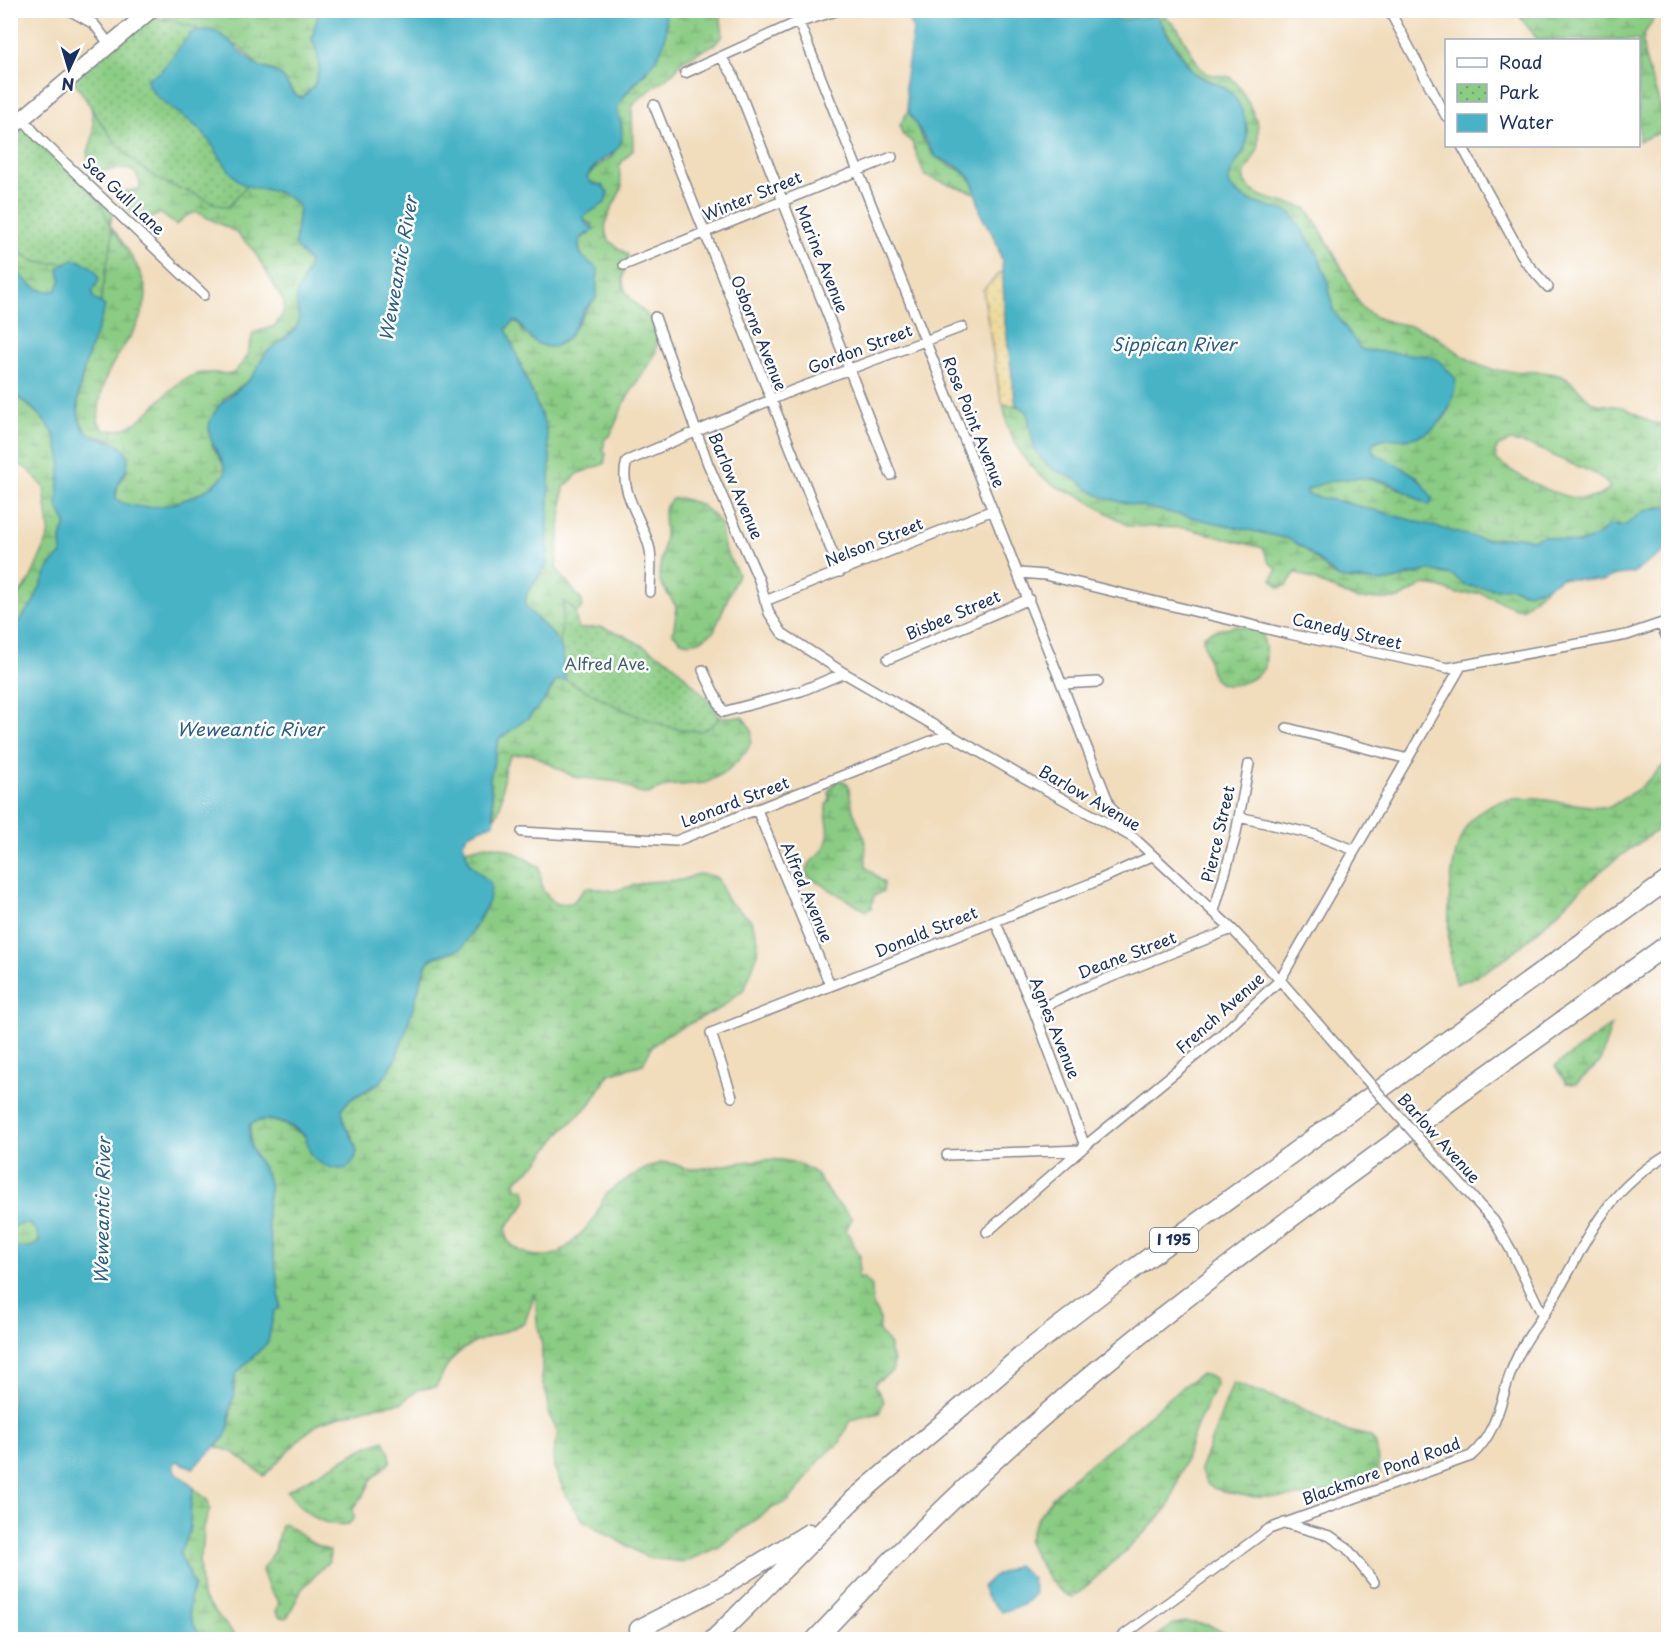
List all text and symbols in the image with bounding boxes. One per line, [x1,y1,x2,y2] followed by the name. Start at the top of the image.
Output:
[39,39,99,99] north arrow
[1445,39,1640,147] legend
[1499,48,1543,75] text: Road
[61,73,75,97] text: N
[1499,78,1539,105] text: Park
[1499,108,1554,135] text: Water
[78,151,171,240] street label: Sea Gull Lane
[698,164,805,226] street label: Winter Street
[372,192,424,343] water label: Weweantic River
[790,201,856,316] street label: Marine Avenue
[726,271,794,394] street label: Osborne Avenue
[804,317,916,379] street label: Gordon Street
[1112,330,1239,357] water label: Sippican River
[938,352,1012,491] street label: Rose Point Avenue
[704,428,770,543] street label: Barlow Avenue
[821,510,927,572] street label: Nelson Street
[901,583,1004,645] street label: Bisbee Street
[1290,606,1405,654] street label: Canedy Street
[565,651,649,675] park label: Alfred Ave.
[177,715,326,742] water label: Weweantic River
[1035,758,1146,836] street label: Barlow Avenue
[677,769,793,833] street label: Leonard Street
[1194,782,1240,885] street label: Pierce Street
[776,838,840,946] street label: Alfred Avenue
[871,899,981,963] street label: Donald Street
[1074,924,1180,984] street label: Deane Street
[1170,966,1269,1058] street label: French Avenue
[1025,973,1087,1082] street label: Agnes Avenue
[1393,1087,1487,1188] street label: Barlow Avenue
[87,1135,116,1284] water label: Weweantic River
[1150,1228,1198,1252] road number: I 195
[1298,1430,1463,1510] street label: Blackmore Pond Road

